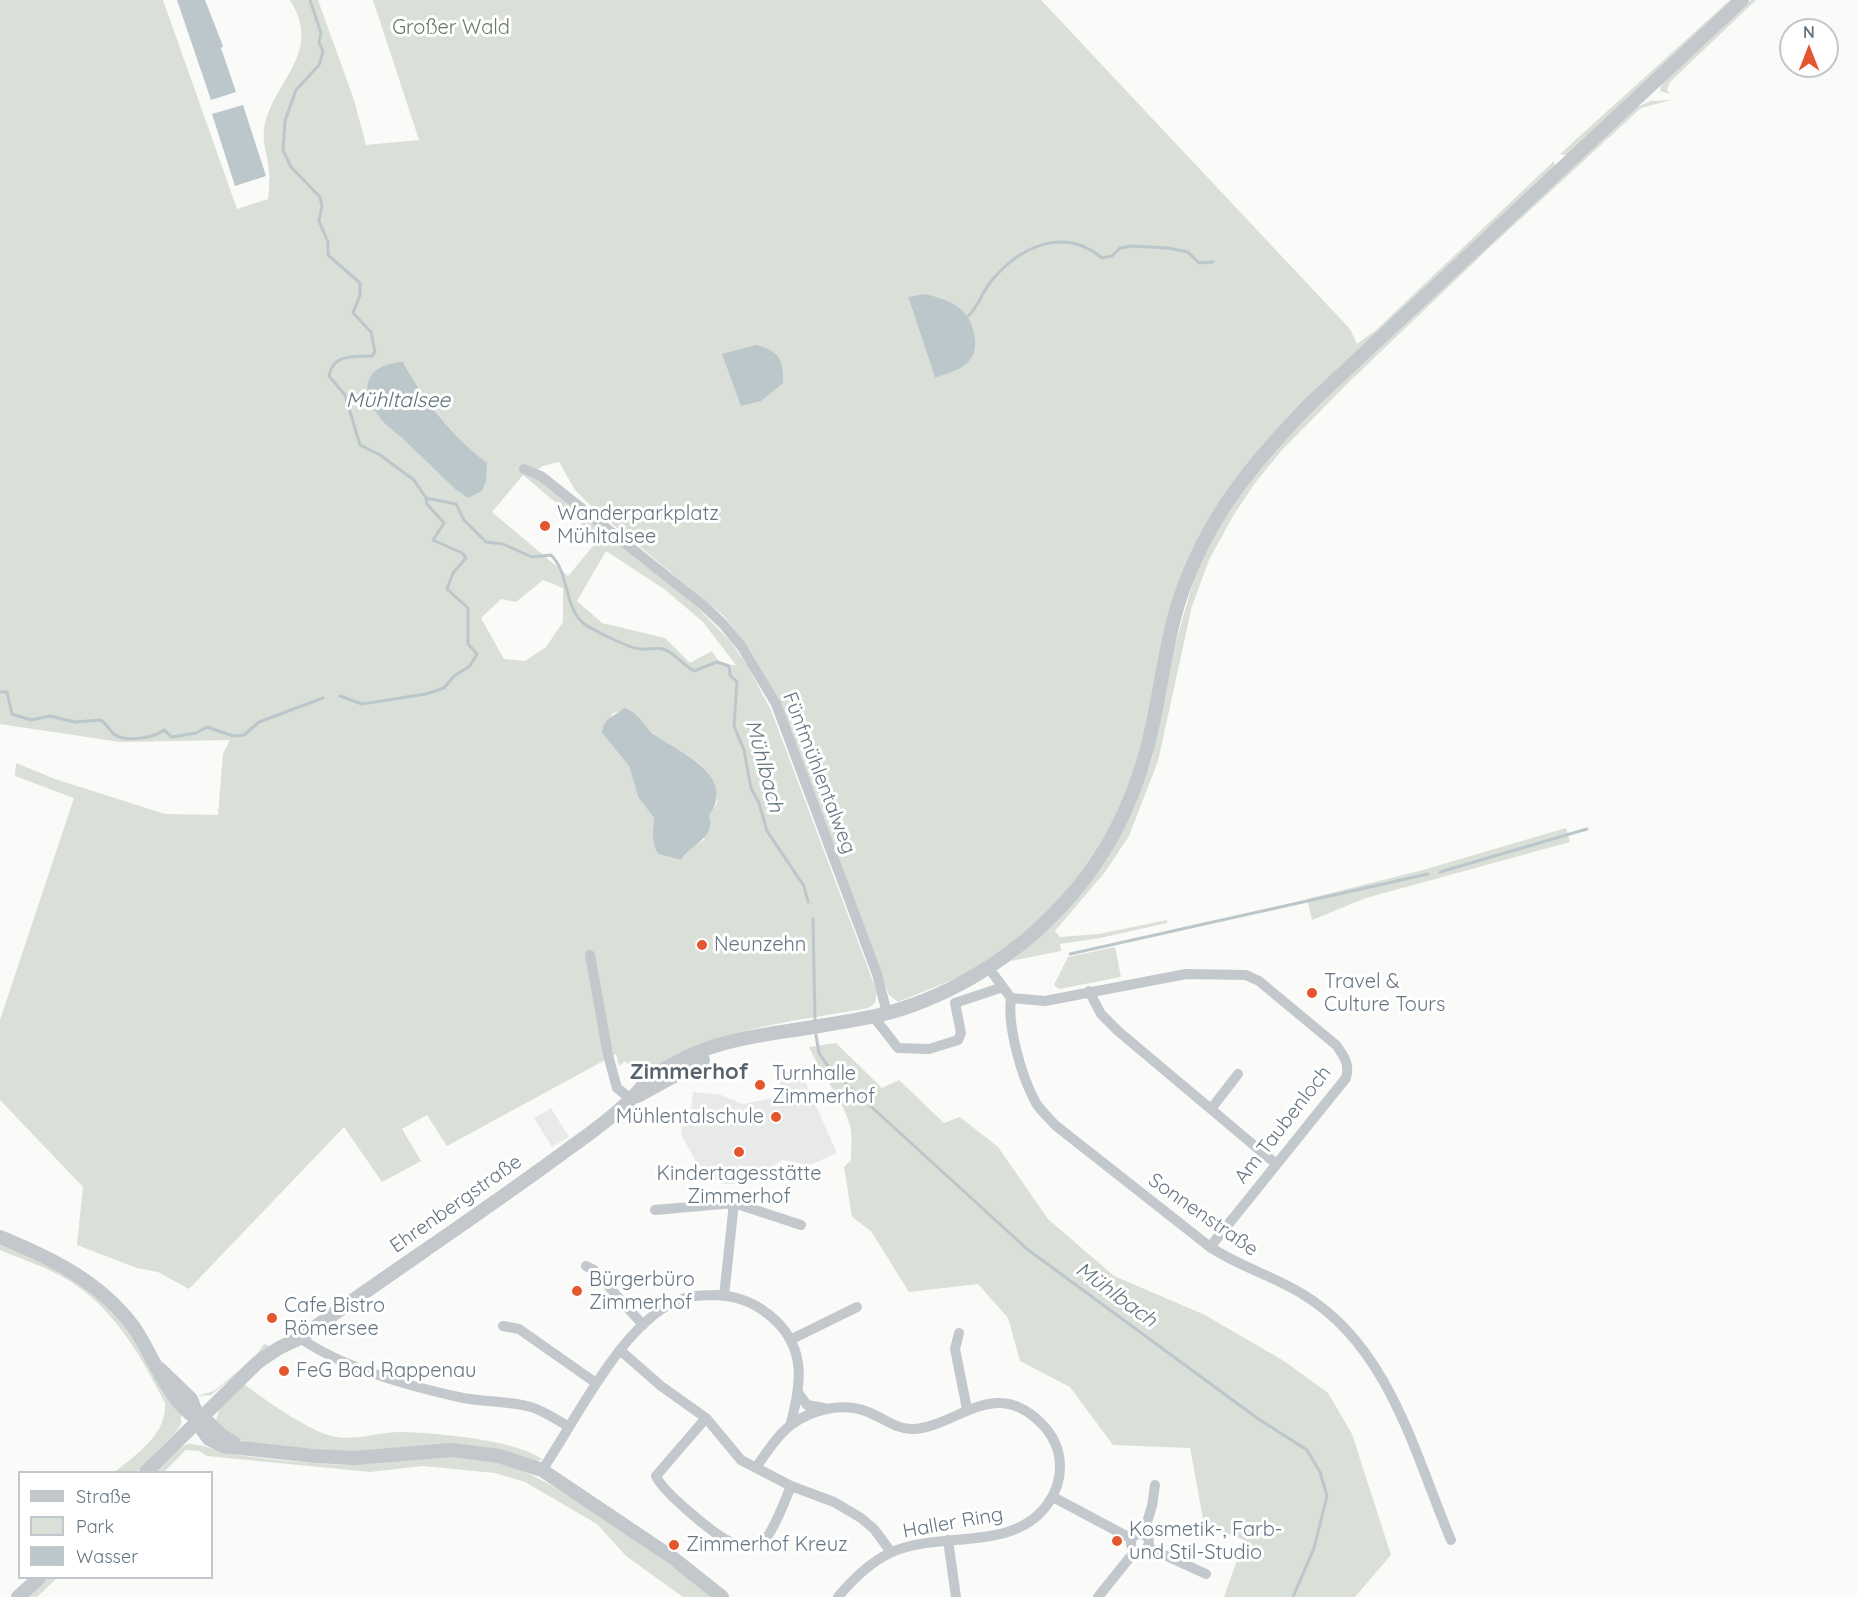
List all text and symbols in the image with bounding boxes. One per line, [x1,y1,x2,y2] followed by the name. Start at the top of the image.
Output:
[392,16,510,40] park label: Großer Wald
[1779,18,1839,78] north arrow
[1803,22,1815,42] text: N
[346,388,450,414] water label: Mühltalsee
[557,502,719,549] place label: Wanderparkplatz Mühltalsee
[538,519,552,533] marker: Wanderparkplatz Mühltalsee
[777,689,861,857] street label: Fünfmühlentalweg
[740,717,788,815] water label: Mühlbach
[714,933,806,957] place label: Neunzehn
[695,938,709,952] marker: Neunzehn
[1324,970,1445,1017] place label: Travel & Culture Tours
[1305,986,1319,1000] marker: Travel & Culture Tours
[630,1059,748,1085] district label: Zimmerhof
[1229,1061,1337,1189] street label: Am Taubenloch
[772,1062,875,1109] place label: Turnhalle Zimmerhof
[753,1078,767,1092] marker: Turnhalle Zimmerhof
[616,1105,764,1129] place label: Mühlentalschule
[769,1110,783,1124] marker: Mühlentalschule
[732,1145,746,1159] marker: Kindertagesstätte Zimmerhof
[386,1150,526,1258] street label: Ehrenbergstraße
[656,1162,822,1209] place label: Kindertagesstätte Zimmerhof
[1144,1168,1262,1262] street label: Sonnenstraße
[1070,1257,1162,1333] water label: Mühlbach
[589,1268,695,1315] place label: Bürgerbüro Zimmerhof
[570,1284,584,1298] marker: Bürgerbüro Zimmerhof
[284,1294,385,1341] place label: Cafe Bistro Römersee
[265,1311,279,1325] marker: Cafe Bistro Römersee
[296,1359,476,1383] place label: FeG Bad Rappenau
[277,1364,291,1378] marker: FeG Bad Rappenau
[18,1471,213,1579] legend
[76,1485,131,1508] text: Straße
[901,1502,1005,1544] street label: Haller Ring
[76,1515,114,1538] text: Park
[1129,1518,1283,1565] place label: Kosmetik-, Farb- und Stil-Studio
[686,1533,848,1557] place label: Zimmerhof Kreuz
[1110,1534,1124,1548] marker: Kosmetik-, Farb- und Stil-Studio
[667,1538,681,1552] marker: Zimmerhof Kreuz
[76,1545,138,1568] text: Wasser

